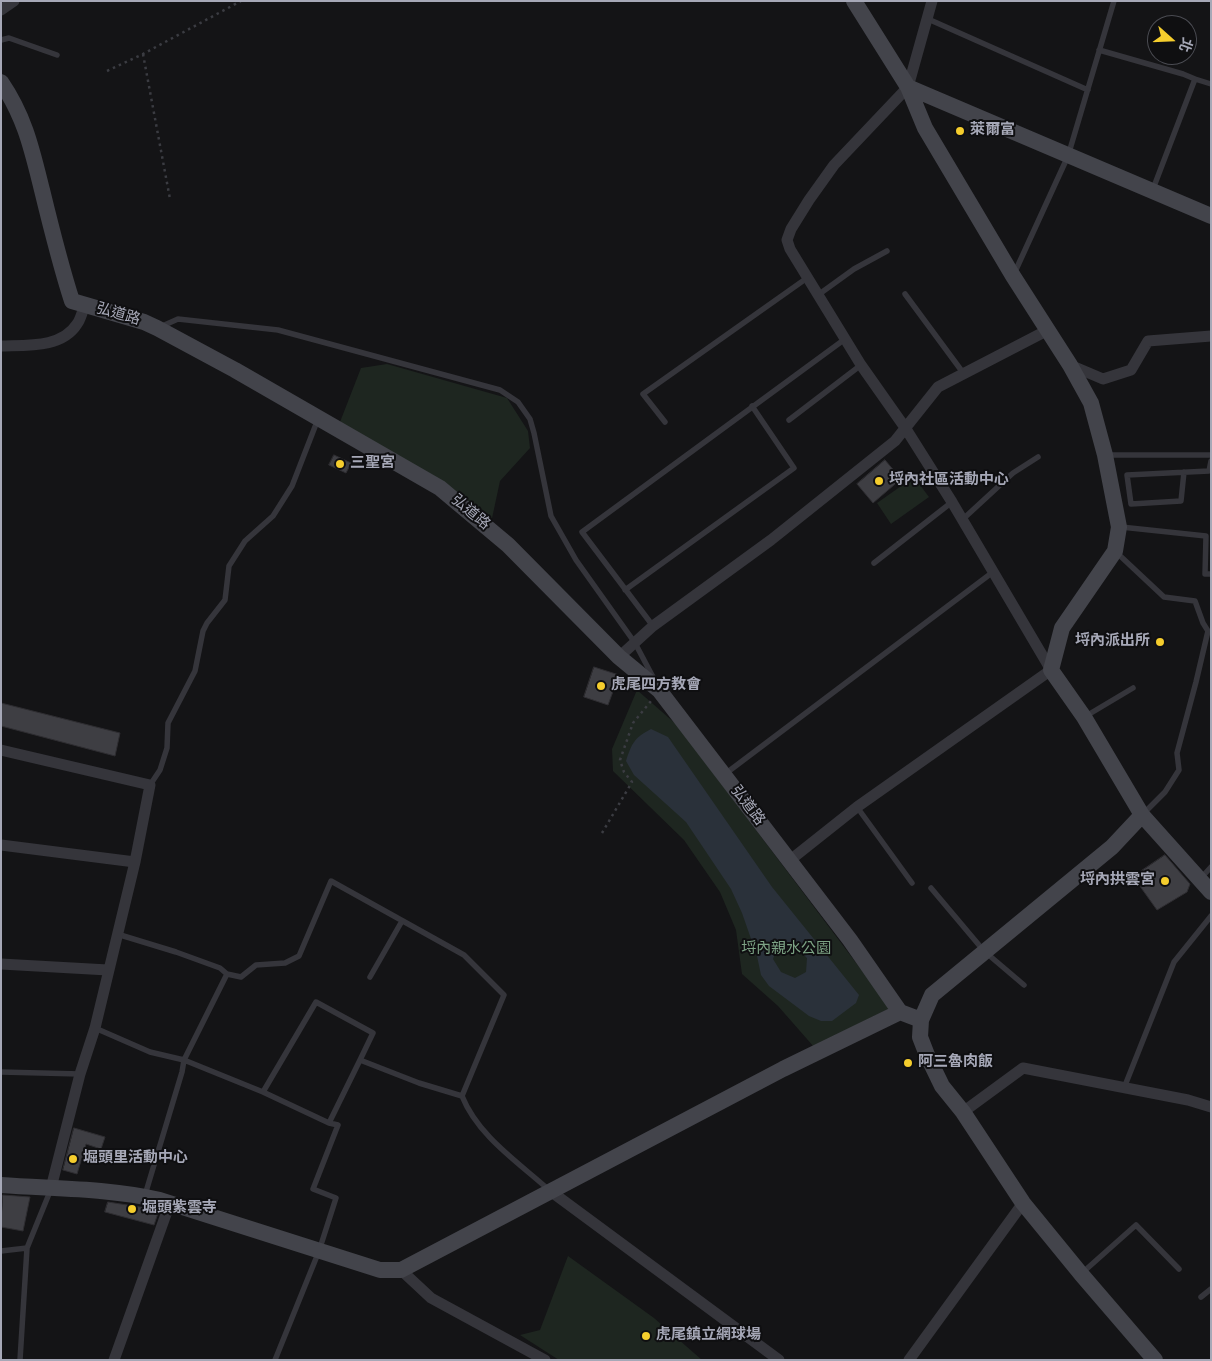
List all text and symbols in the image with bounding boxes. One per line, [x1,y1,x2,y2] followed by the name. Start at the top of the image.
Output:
[1147,15,1197,65] north arrow
[1173,35,1197,55] text: 北
[970,122,1015,140] place label: 萊爾富
[954,125,966,137] marker: 萊爾富
[94,300,142,330] street label: 弘道路
[350,455,395,473] place label: 三聖宮
[334,458,346,470] marker: 三聖宮
[889,472,1009,490] place label: 埒內社區活動中心
[873,475,885,487] marker: 埒內社區活動中心
[447,492,493,534] street label: 弘道路
[1075,633,1150,651] place label: 埒內派出所
[1154,636,1166,648] marker: 埒內派出所
[611,677,701,695] place label: 虎尾四方教會
[595,680,607,692] marker: 虎尾四方教會
[726,783,768,829] street label: 弘道路
[1080,872,1155,890] place label: 埒內拱雲宮
[1159,875,1171,887] marker: 埒內拱雲宮
[741,941,831,959] park label: 埒內親水公園
[918,1054,993,1072] place label: 阿三魯肉飯
[902,1057,914,1069] marker: 阿三魯肉飯
[83,1150,188,1168] place label: 堀頭里活動中心
[67,1153,79,1165] marker: 堀頭里活動中心
[142,1200,217,1218] place label: 堀頭紫雲寺
[126,1203,138,1215] marker: 堀頭紫雲寺
[656,1327,761,1345] place label: 虎尾鎮立網球場
[640,1330,652,1342] marker: 虎尾鎮立網球場

